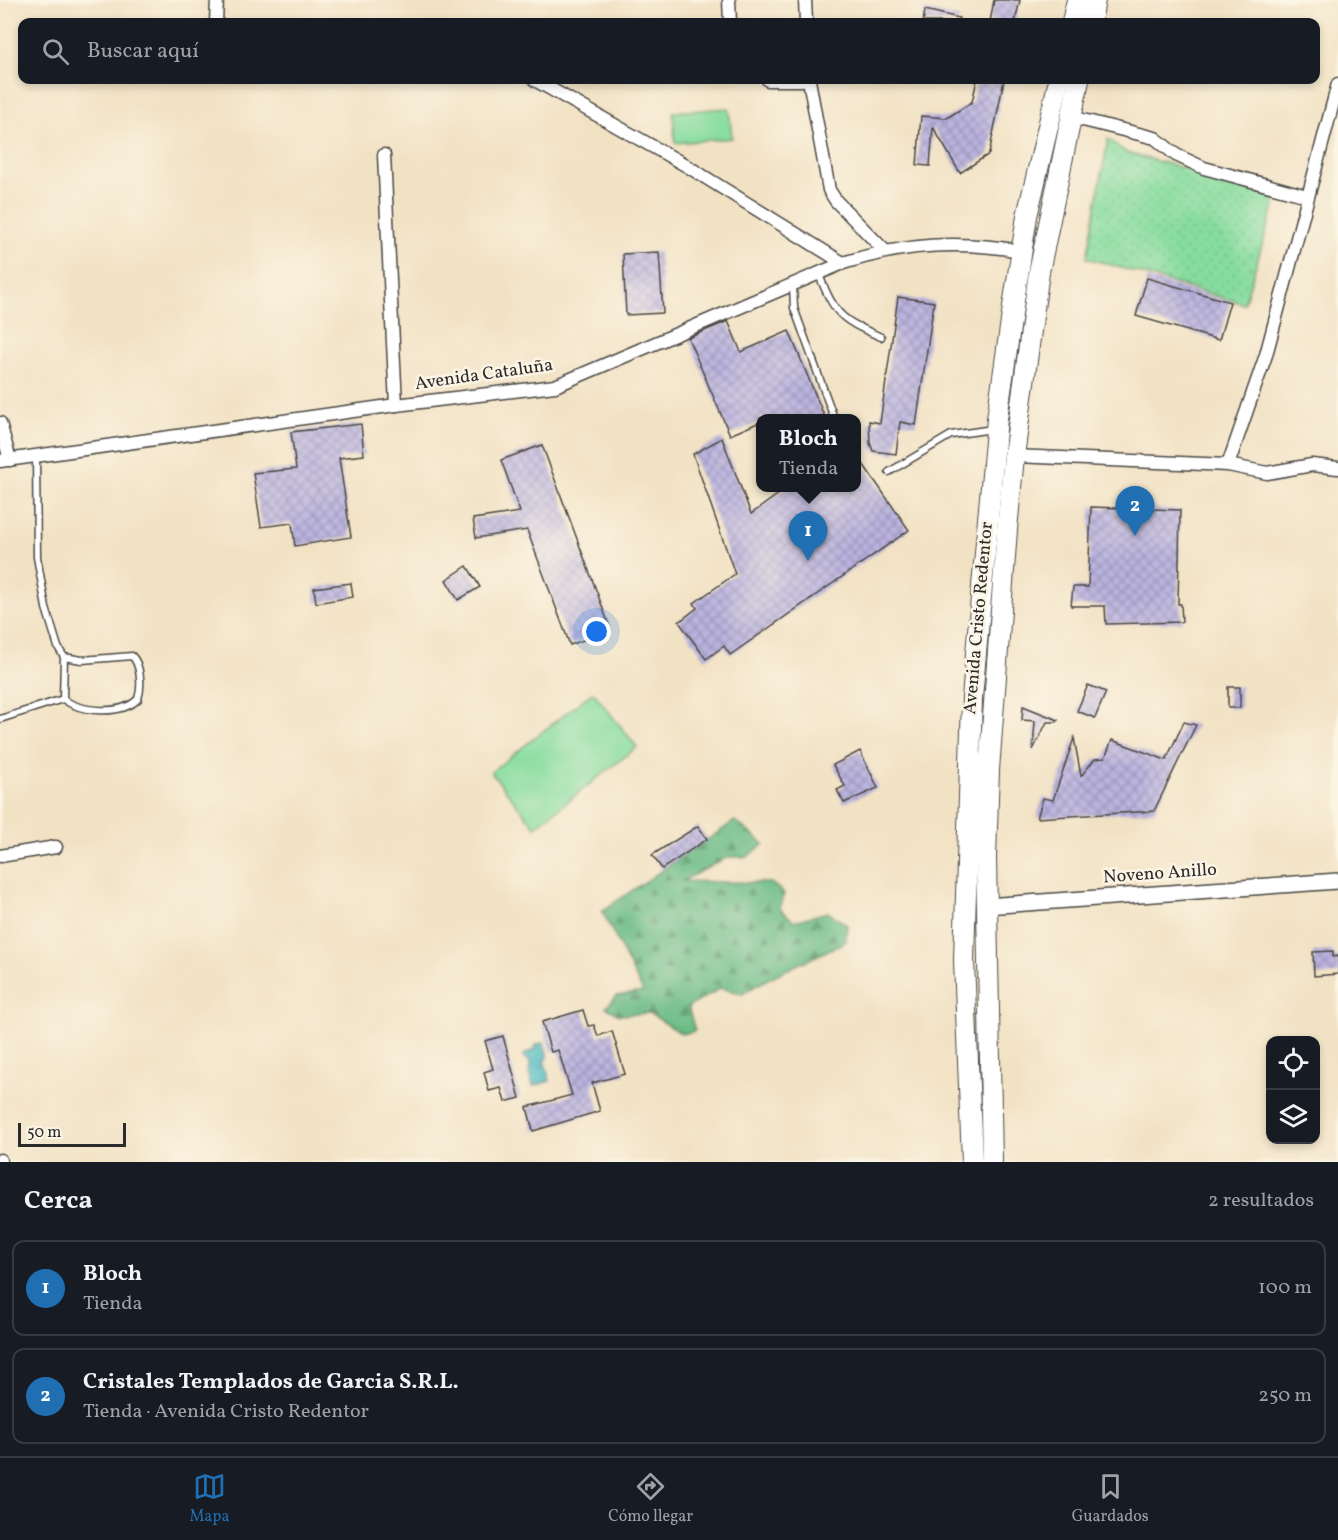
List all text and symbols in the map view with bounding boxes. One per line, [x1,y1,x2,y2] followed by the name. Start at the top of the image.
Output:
[18,18,1320,84] search box
[39,35,72,68] icon: search
[87,36,199,67] text: Buscar aquí
[413,353,555,397] street label: Avenida Cataluña
[756,414,861,492] popup
[779,424,838,455] text: Bloch
[779,455,838,483] text: Tienda
[1116,486,1154,536] pin: 2
[788,512,828,561] pin: 1
[958,520,1000,715] street label: Avenida Cristo Redentor
[582,617,611,646] your location
[1102,858,1218,890] street label: Noveno Anillo
[1266,1036,1320,1144] map controls
[1266,1036,1320,1090] button: locate
[1266,1090,1320,1144] button: layers
[18,1120,126,1148] scale bar
[27,1122,61,1144] text: 50 m
[24,1183,93,1219] text: Cerca
[1208,1187,1314,1215] text: 2 resultados
[83,1259,142,1290] text: Bloch
[41,1274,50,1302] text: 1
[1258,1274,1312,1302] text: 100 m
[83,1290,142,1318] text: Tienda
[83,1367,459,1398] text: Cristales Templados de Garcia S.R.L.
[40,1382,51,1410] text: 2
[1258,1382,1312,1410] text: 250 m
[83,1398,369,1426] text: Tienda · Avenida Cristo Redentor
[189,1470,229,1528] tab: Mapa
[608,1470,693,1528] tab: Cómo llegar
[1072,1470,1149,1528] tab: Guardados

